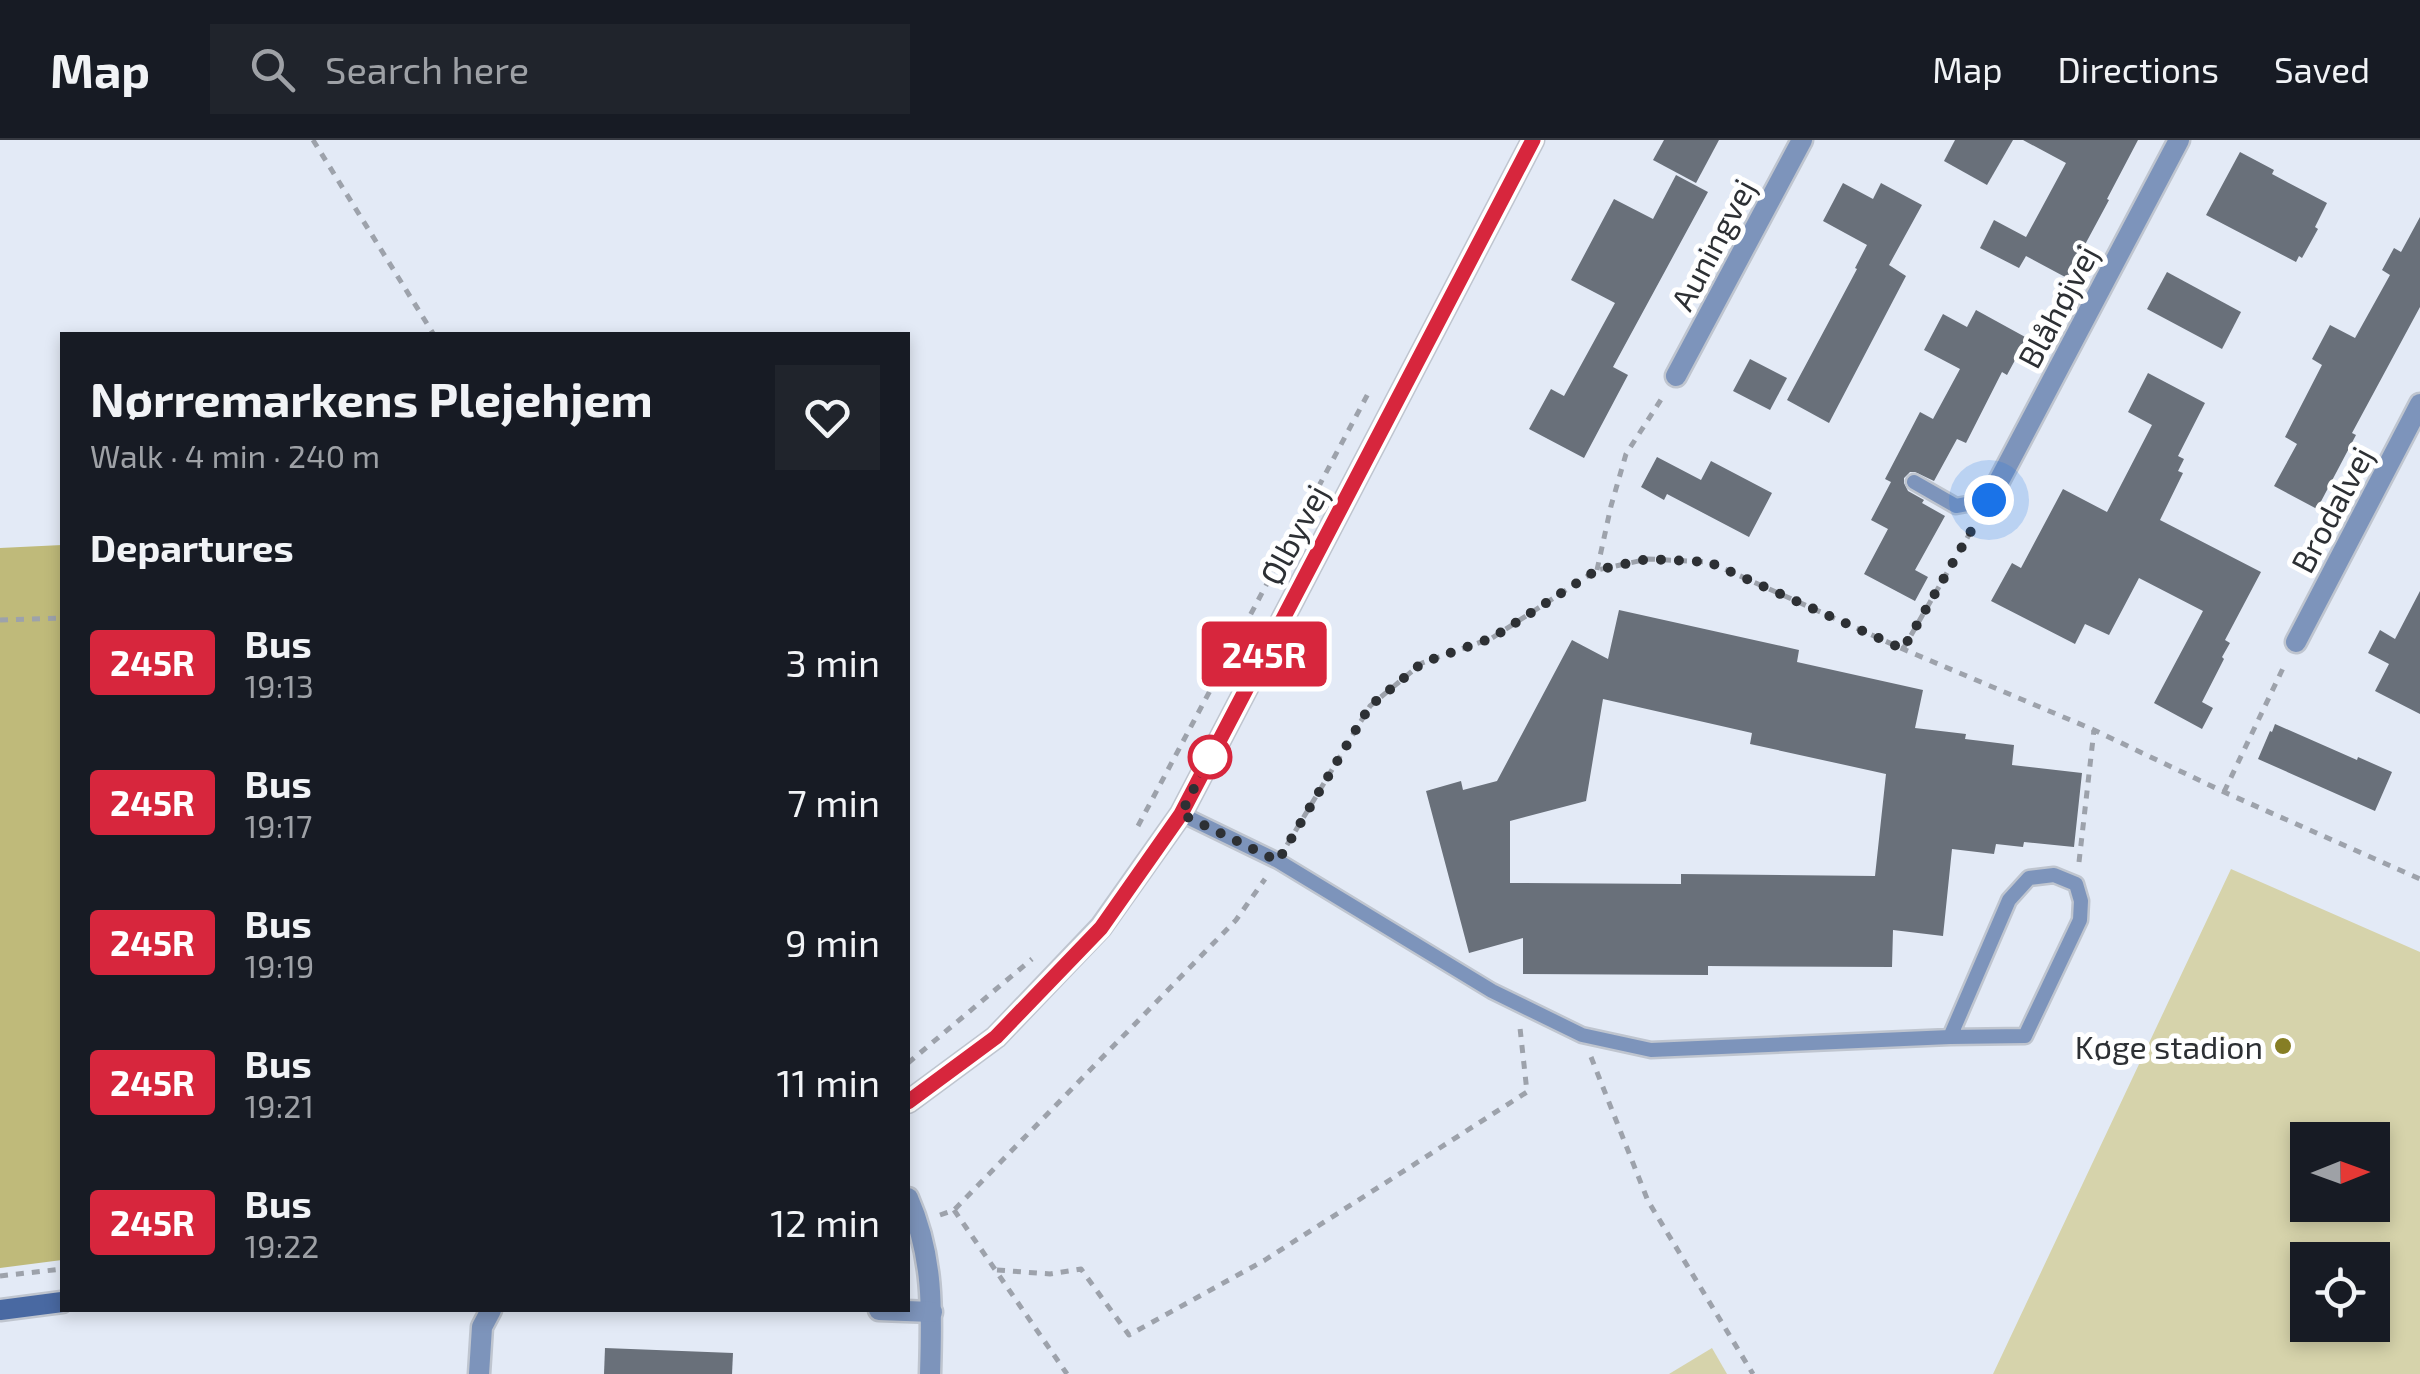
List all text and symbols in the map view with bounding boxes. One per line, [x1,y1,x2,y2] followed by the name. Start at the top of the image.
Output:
[210,24,910,114] search box
[50,40,150,98] text: Map
[245,42,300,97] icon: search
[325,46,529,92] text: Search here
[1932,48,2003,90] text: Map
[2058,48,2219,90] text: Directions
[2274,48,2370,90] text: Saved
[1662,172,1763,317] street label: Auningvej
[2009,238,2106,374] street label: Blåhøjvej
[775,365,880,470] button: heart
[90,369,653,427] text: Nørremarkens Plejehjem
[90,436,380,474] text: Walk · 4 min · 240 m
[2282,440,2381,579] street label: Brodalvej
[1964,475,2014,525] your location
[1251,478,1336,591] street label: Ølbyvej
[90,524,294,570] text: Departures
[245,620,312,666] text: Bus
[1194,622,1334,686] line badge: 245R
[1222,633,1306,675] text: 245R
[786,639,880,685] text: 3 min
[110,641,195,683] text: 245R
[245,666,314,704] text: 19:13
[1189,736,1231,778] unlabelled marker
[245,760,312,806] text: Bus
[787,779,880,825] text: 7 min
[110,781,195,823] text: 245R
[245,806,312,844] text: 19:17
[245,900,312,946] text: Bus
[785,919,880,965] text: 9 min
[110,921,195,963] text: 245R
[245,946,314,984] text: 19:19
[2075,1027,2263,1065] place label: Køge stadion
[2272,1035,2294,1057] marker: Køge stadion
[245,1040,312,1086] text: Bus
[776,1059,880,1105] text: 11 min
[110,1061,195,1103] text: 245R
[245,1086,314,1124] text: 19:21
[2290,1122,2390,1222] north arrow
[2290,1122,2390,1342] map controls
[245,1180,312,1226] text: Bus
[770,1199,880,1245] text: 12 min
[110,1201,195,1243] text: 245R
[245,1226,319,1264] text: 19:22
[2290,1242,2390,1342] button: locate

